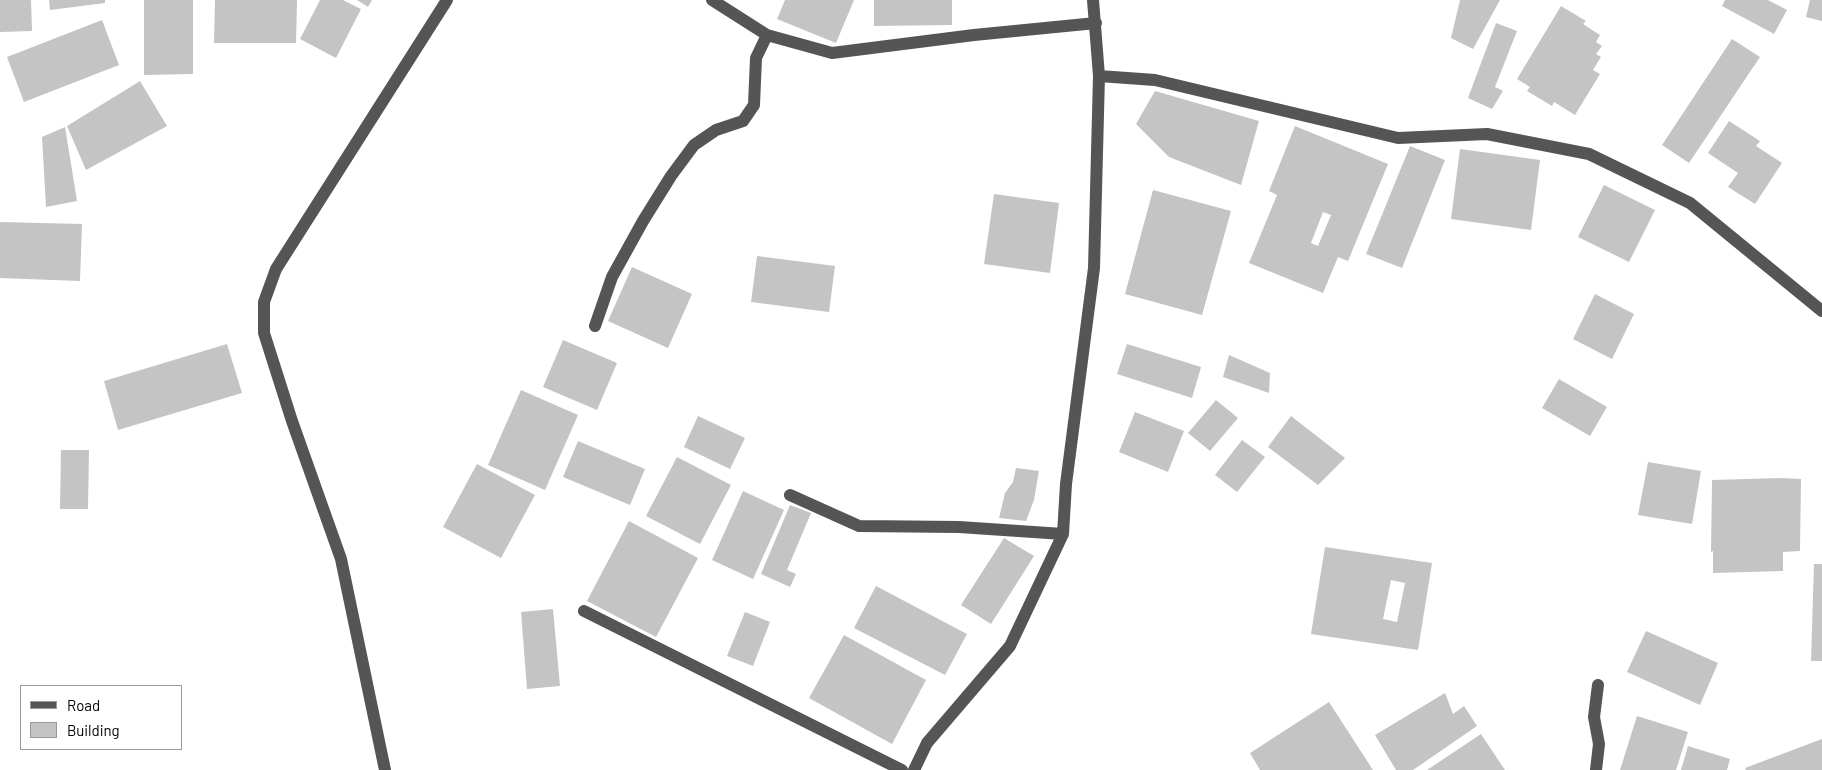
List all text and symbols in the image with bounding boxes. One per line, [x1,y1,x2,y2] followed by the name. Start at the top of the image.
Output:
[20,685,182,750] legend
[67,696,100,714] text: Road
[67,721,120,739] text: Building

